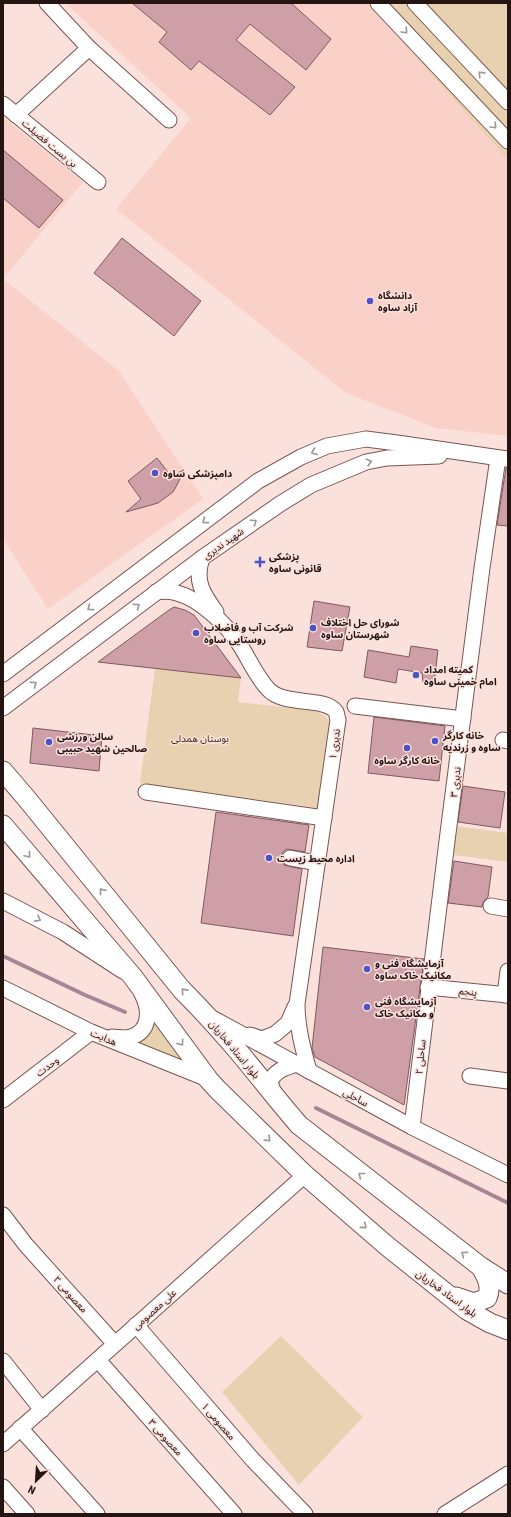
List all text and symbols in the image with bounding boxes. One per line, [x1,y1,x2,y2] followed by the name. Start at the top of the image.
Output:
[400,26,407,34] one-way arrow
[479,71,486,79] one-way arrow
[20,117,80,170] street label: بن بست فضیلت
[489,121,497,129] one-way arrow
[378,290,418,314] place label: دانشگاه آزاد ساوه
[365,296,375,306] marker: دانشگاه آزاد ساوه
[311,447,318,455] one-way arrow
[365,458,372,467] one-way arrow
[150,468,160,478] marker: دامپزشکی ساوه
[163,468,232,481] place label: دامپزشکی ساوه
[202,517,209,524] one-way arrow
[250,520,257,527] one-way arrow
[201,525,246,562] street label: شهید ندیری
[269,551,322,575] place label: پزشکی قانونی ساوه
[254,556,266,568] marker: پزشکی قانونی ساوه
[88,603,95,610] one-way arrow
[133,603,140,610] one-way arrow
[321,617,400,641] place label: شورای حل اختلاف شهرستان ساوه
[204,622,293,646] place label: شرکت آب و فاضلاب روستایی ساوه
[308,623,318,633] marker: شورای حل اختلاف شهرستان ساوه
[191,628,201,638] marker: شرکت آب و فاضلاب روستایی ساوه
[424,664,497,689] place label: کمیته امداد امام خمینی ساوه
[411,670,421,680] marker: کمیته امداد امام خمینی ساوه
[30,682,37,689] one-way arrow
[327,728,343,760] street label: ندیری ۱
[442,730,501,754] place label: خانه کارگر ساوه و زرندیه
[57,731,148,755] place label: سالن ورزشی صالحین شهید حبیبی
[171,733,229,745] park label: بوستان همدلی
[430,736,440,746] marker: خانه کارگر ساوه و زرندیه
[44,737,54,747] marker: سالن ورزشی صالحین شهید حبیبی
[402,743,412,753] marker: خانه کارگر ساوه
[374,755,441,767] place label: خانه کارگر ساوه
[448,766,464,798] street label: ندیری ۳
[24,850,31,857] one-way arrow
[264,853,274,863] marker: اداره محیط زیست
[277,853,355,865] place label: اداره محیط زیست
[99,888,106,895] one-way arrow
[33,914,41,922] one-way arrow
[375,958,452,982] place label: آزمایشگاه فنی و مکانیک خاک ساوه
[362,964,372,974] marker: آزمایشگاه فنی و مکانیک خاک ساوه
[458,985,478,1000] street label: پنجم
[181,988,189,996] one-way arrow
[375,996,437,1020] place label: آزمایشگاه فنی و مکانیک خاک
[362,1002,372,1012] marker: آزمایشگاه فنی و مکانیک خاک
[206,1018,262,1082] street label: بلوار استاد فخاریان
[89,1027,119,1048] street label: هدایت
[176,1038,183,1045] one-way arrow
[413,1039,428,1075] street label: ساحلی ۲
[34,1054,61,1079] street label: وحدت
[341,1086,370,1109] street label: ساحلی
[263,1134,271,1141] one-way arrow
[359,1173,366,1180] one-way arrow
[359,1222,367,1229] one-way arrow
[462,1252,469,1259] one-way arrow
[414,1268,480,1320] street label: بلوار استاد فخاریان
[51,1274,90,1316] street label: معصومی ۲
[130,1287,179,1333] street label: علی معصومی
[199,1401,238,1443] street label: معصومی ۱
[146,1417,185,1459] street label: معصومی ۳
[16,1461,56,1501] north arrow
[26,1482,38,1497] text: N

